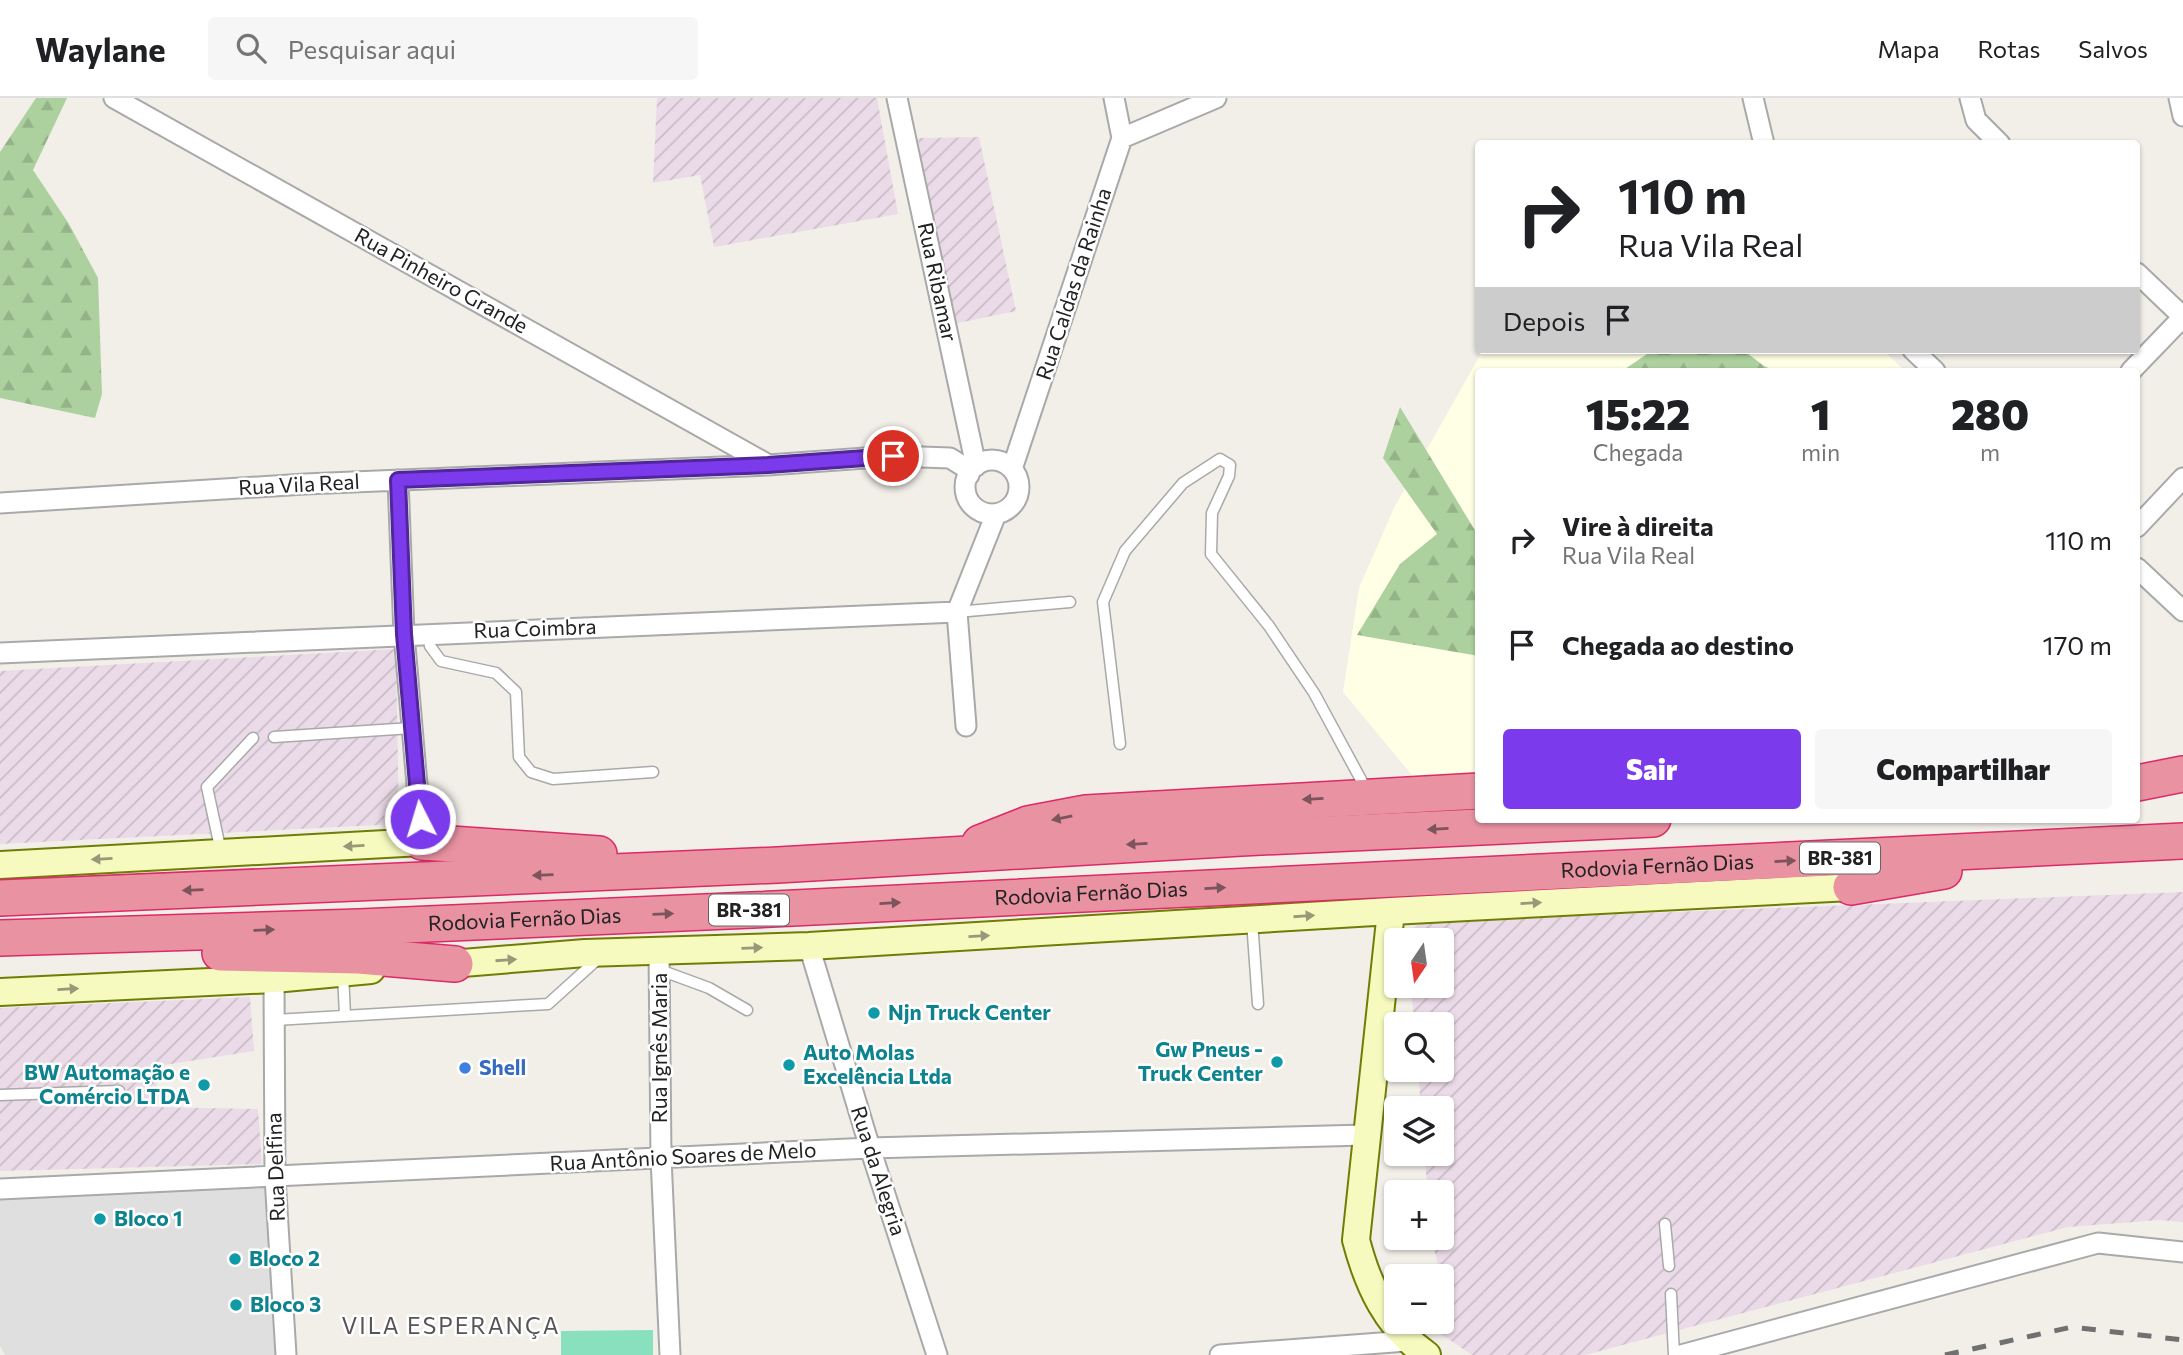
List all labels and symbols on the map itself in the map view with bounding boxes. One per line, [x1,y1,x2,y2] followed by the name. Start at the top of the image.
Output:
[1030,184,1115,383] street label: Rua Caldas da Rainha
[914,220,963,344] street label: Rua Ribamar
[351,222,533,338] street label: Rua Pinheiro Grande
[863,426,923,486] pin
[238,468,360,499] street label: Rua Vila Real
[473,613,597,642] street label: Rua Coimbra
[383,782,457,856] position arrow
[1301,794,1323,805] one-way arrow
[1051,812,1073,823] one-way arrow
[1426,824,1448,835] one-way arrow
[1126,839,1148,850] one-way arrow
[342,840,364,851] one-way arrow
[1800,842,1880,874] road number: BR-381
[1560,848,1755,882] street label: Rodovia Fernão Dias
[91,854,113,865] one-way arrow
[1775,855,1797,866] one-way arrow
[532,870,554,881] one-way arrow
[994,875,1188,909] street label: Rodovia Fernão Dias
[1204,882,1226,893] one-way arrow
[182,885,204,896] one-way arrow
[709,894,789,926] road number: BR-381
[879,898,901,909] one-way arrow
[1521,898,1543,909] one-way arrow
[427,902,622,935] street label: Rodovia Fernão Dias
[652,908,674,919] one-way arrow
[1293,910,1315,921] one-way arrow
[253,924,275,935] one-way arrow
[1384,928,1454,998] north arrow
[969,930,991,941] one-way arrow
[741,942,763,953] one-way arrow
[495,954,517,965] one-way arrow
[646,973,671,1123] street label: Rua Ignês Maria
[57,983,79,994] one-way arrow
[888,999,1051,1024] place label: Njn Truck Center
[866,1005,882,1021] marker: Njn Truck Center
[1138,1036,1263,1085] place label: Gw Pneus - Truck Center
[803,1039,952,1088] place label: Auto Molas Excelência Ltda
[479,1054,526,1079] place label: Shell
[1269,1054,1285,1070] marker: Gw Pneus - Truck Center
[781,1057,797,1073] marker: Auto Molas Excelência Ltda
[24,1059,190,1108] place label: BW Automação e Comércio LTDA
[457,1060,473,1076] marker: Shell
[196,1077,212,1093] marker: BW Automação e Comércio LTDA
[847,1103,912,1239] street label: Rua da Alegria
[260,1112,289,1222] street label: Rua Delfina
[549,1136,817,1175] street label: Rua Antônio Soares de Melo
[114,1205,182,1230] place label: Bloco 1
[92,1211,108,1227] marker: Bloco 1
[249,1245,320,1270] place label: Bloco 2
[227,1251,243,1267] marker: Bloco 2
[250,1291,321,1316] place label: Bloco 3
[228,1297,244,1313] marker: Bloco 3
[341,1311,561,1339] district label: VILA ESPERANÇA

